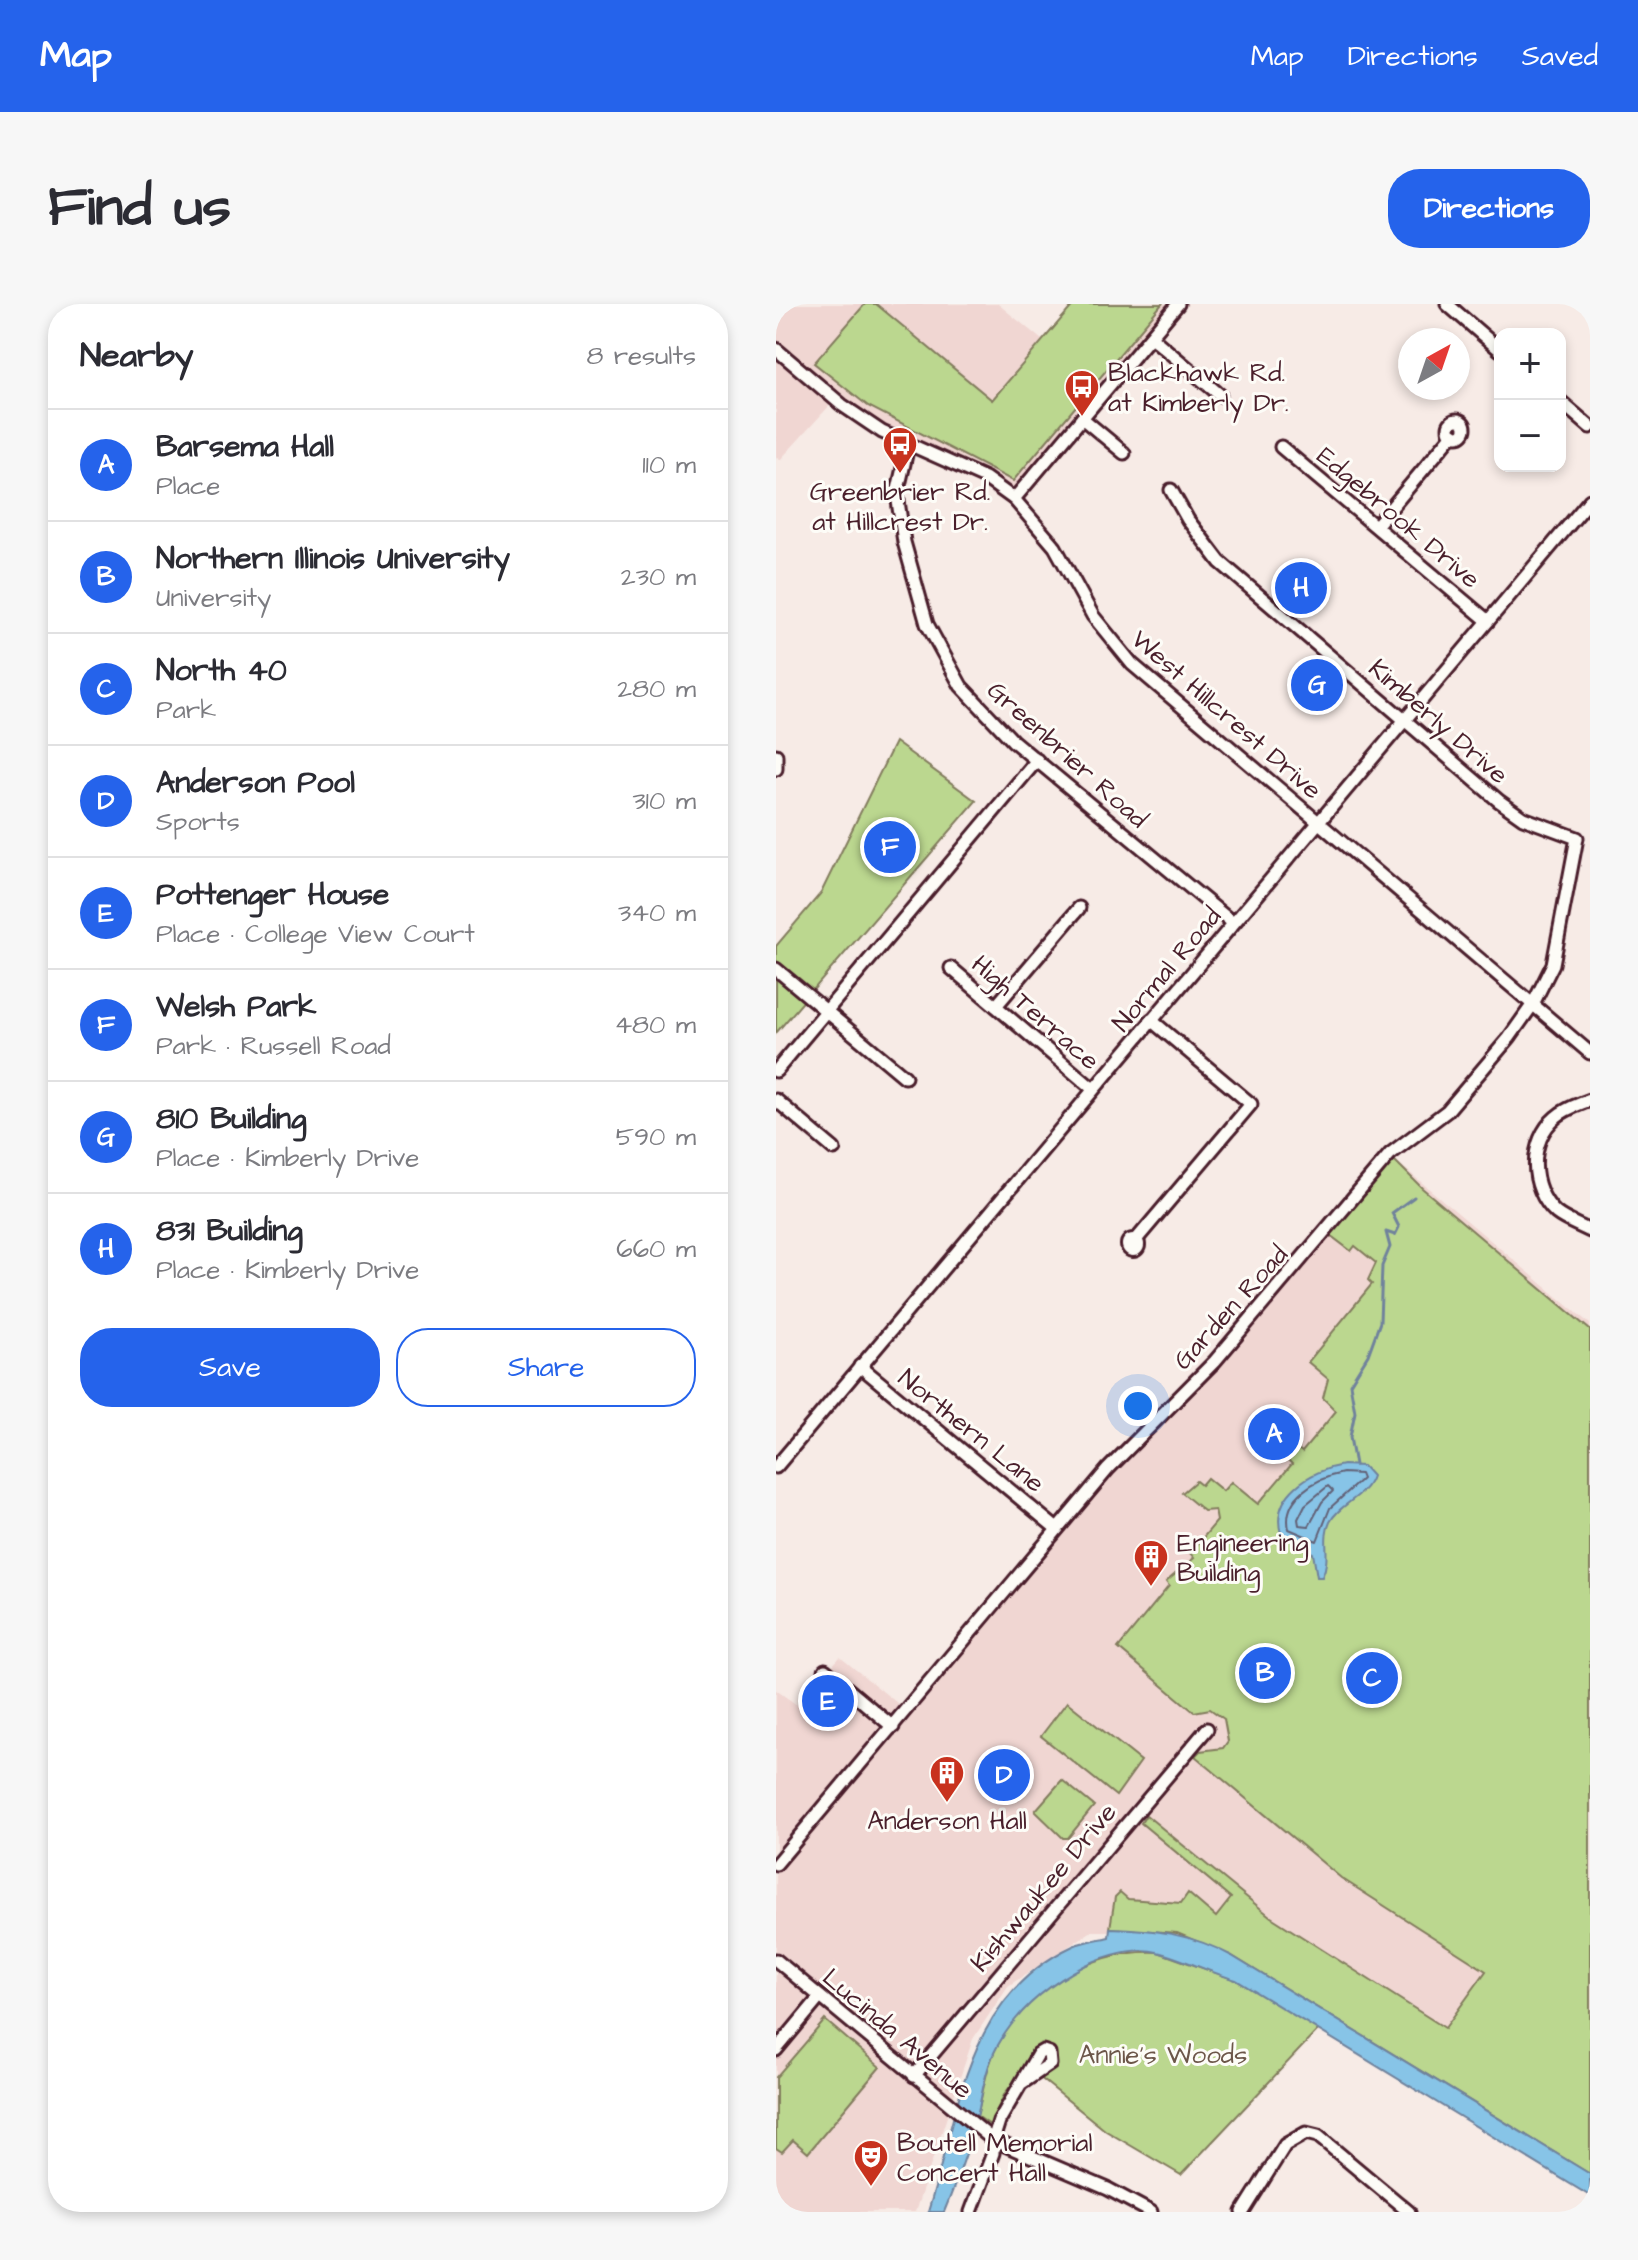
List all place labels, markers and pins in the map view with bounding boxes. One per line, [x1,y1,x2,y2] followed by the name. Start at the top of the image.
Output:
[1108,355,1289,423] place label: Blackhawk Rd. at Kimberly Dr.
[1063,368,1101,418] bus stop icon: Blackhawk Rd. at Kimberly Dr.
[881,425,919,475] bus stop icon: Greenbrier Rd. at Hillcrest Dr.
[810,474,990,540] place label: Greenbrier Rd. at Hillcrest Dr.
[1275,558,1327,618] pin: H
[1291,655,1343,715] pin: G
[864,817,916,877] pin: F
[1248,1404,1300,1464] pin: A
[1177,1525,1309,1593] place label: Engineering Building
[1132,1538,1170,1588] building icon: Engineering Building
[1239,1643,1291,1703] pin: B
[1346,1648,1398,1708] pin: C
[802,1671,854,1731] pin: E
[978,1745,1030,1805] pin: D
[928,1754,966,1804] building icon: Anderson Hall
[867,1803,1027,1839] place label: Anderson Hall
[897,2125,1093,2191] place label: Boutell Memorial Concert Hall
[852,2138,890,2188] theatre icon: Boutell Memorial Concert Hall

